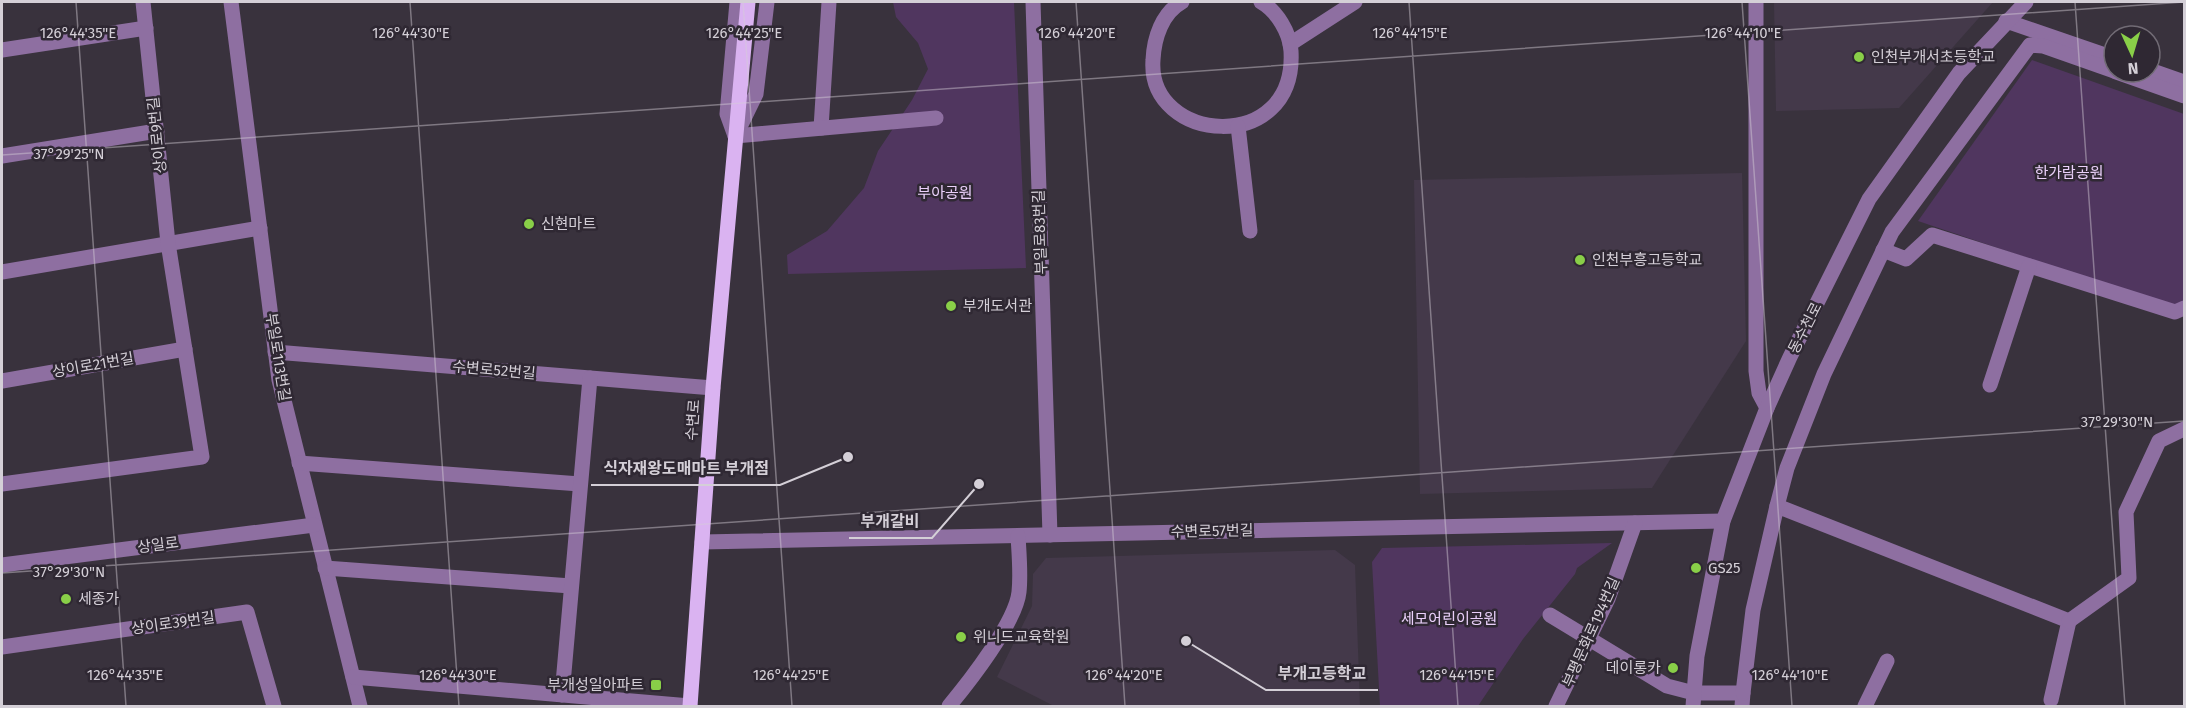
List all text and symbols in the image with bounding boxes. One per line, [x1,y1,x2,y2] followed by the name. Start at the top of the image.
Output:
[40,24,116,42] text: 126°44'35"E
[372,24,450,42] text: 126°44'30"E
[706,24,782,42] text: 126°44'25"E
[1038,24,1116,42] text: 126°44'20"E
[1372,24,1448,42] text: 126°44'15"E
[1705,24,1781,42] text: 126°44'10"E
[2102,24,2162,84] north arrow
[1871,48,1995,66] place label: 인천부개서초등학교
[1852,50,1866,64] marker: 인천부개서초등학교
[2127,59,2139,78] text: N
[144,96,170,174] street label: 상이로9번길
[33,145,105,163] text: 37°29'25"N
[2034,164,2104,182] park label: 한가람공원
[917,184,973,202] park label: 부아공원
[1030,189,1050,275] street label: 부일로83번길
[541,215,596,233] place label: 신현마트
[522,217,536,231] marker: 신현마트
[1592,251,1702,269] place label: 인천부흥고등학교
[1573,253,1587,267] marker: 인천부흥고등학교
[963,297,1032,315] place label: 부개도서관
[944,299,958,313] marker: 부개도서관
[1784,299,1826,357] street label: 동수천로
[262,312,294,402] street label: 부일로113번길
[51,349,135,381] street label: 상이로21번길
[451,357,537,383] street label: 수변로52번길
[683,399,703,441] street label: 수변로
[2081,413,2153,431] text: 37°29'30"N
[591,451,780,485] callout: 식자재왕도매마트 부개점
[603,459,769,478] text: 식자재왕도매마트 부개점
[849,504,932,538] callout: 부개갈비
[861,512,919,531] text: 부개갈비
[1170,521,1254,541] street label: 수변로57번길
[136,534,180,556] street label: 상일로
[1708,559,1740,577] place label: GS25
[1689,561,1703,575] marker: GS25
[33,563,105,581] text: 37°29'30"N
[1559,574,1623,690] street label: 부평문화로194번길
[78,590,120,608] place label: 세종가
[59,592,73,606] marker: 세종가
[130,608,216,638] street label: 상이로39번길
[1401,610,1497,628] park label: 세모어린이공원
[973,628,1070,646] place label: 위니드교육학원
[954,630,968,644] marker: 위니드교육학원
[1266,656,1378,690] callout: 부개고등학교
[1606,659,1661,677] place label: 데이롱카
[1666,661,1680,675] marker: 데이롱카
[1278,664,1366,683] text: 부개고등학교
[87,666,163,684] text: 126°44'35"E
[419,666,497,684] text: 126°44'30"E
[753,666,829,684] text: 126°44'25"E
[1085,666,1163,684] text: 126°44'20"E
[1419,666,1495,684] text: 126°44'15"E
[1752,666,1828,684] text: 126°44'10"E
[547,676,644,694] place label: 부개성일아파트
[649,678,663,692] marker: 부개성일아파트

